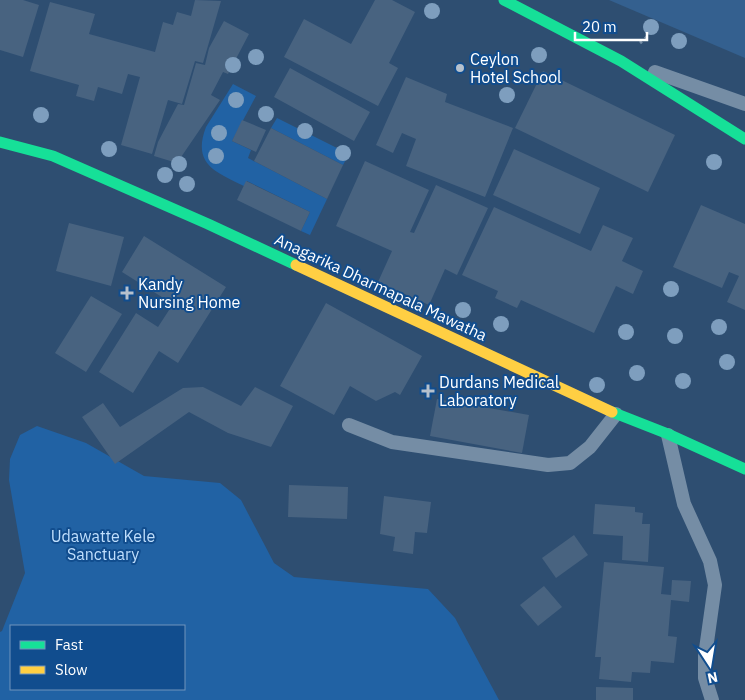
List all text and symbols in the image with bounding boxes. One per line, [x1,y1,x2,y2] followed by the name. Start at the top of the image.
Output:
[575,10,648,42] scale bar
[582,17,617,36] text: 20 m
[470,49,561,87] place label: Ceylon Hotel School
[454,62,466,74] marker: Ceylon Hotel School
[272,229,491,345] street label: Anagarika Dharmapala Mawatha
[138,274,241,312] place label: Kandy Nursing Home
[120,286,134,300] marker: Kandy Nursing Home
[439,372,559,410] place label: Durdans Medical Laboratory
[421,384,435,398] marker: Durdans Medical Laboratory
[51,526,155,564] park label: Udawatte Kele Sanctuary
[10,625,185,690] legend
[55,635,83,654] text: Fast
[685,640,735,690] north arrow
[55,660,88,679] text: Slow
[706,668,720,688] text: N

